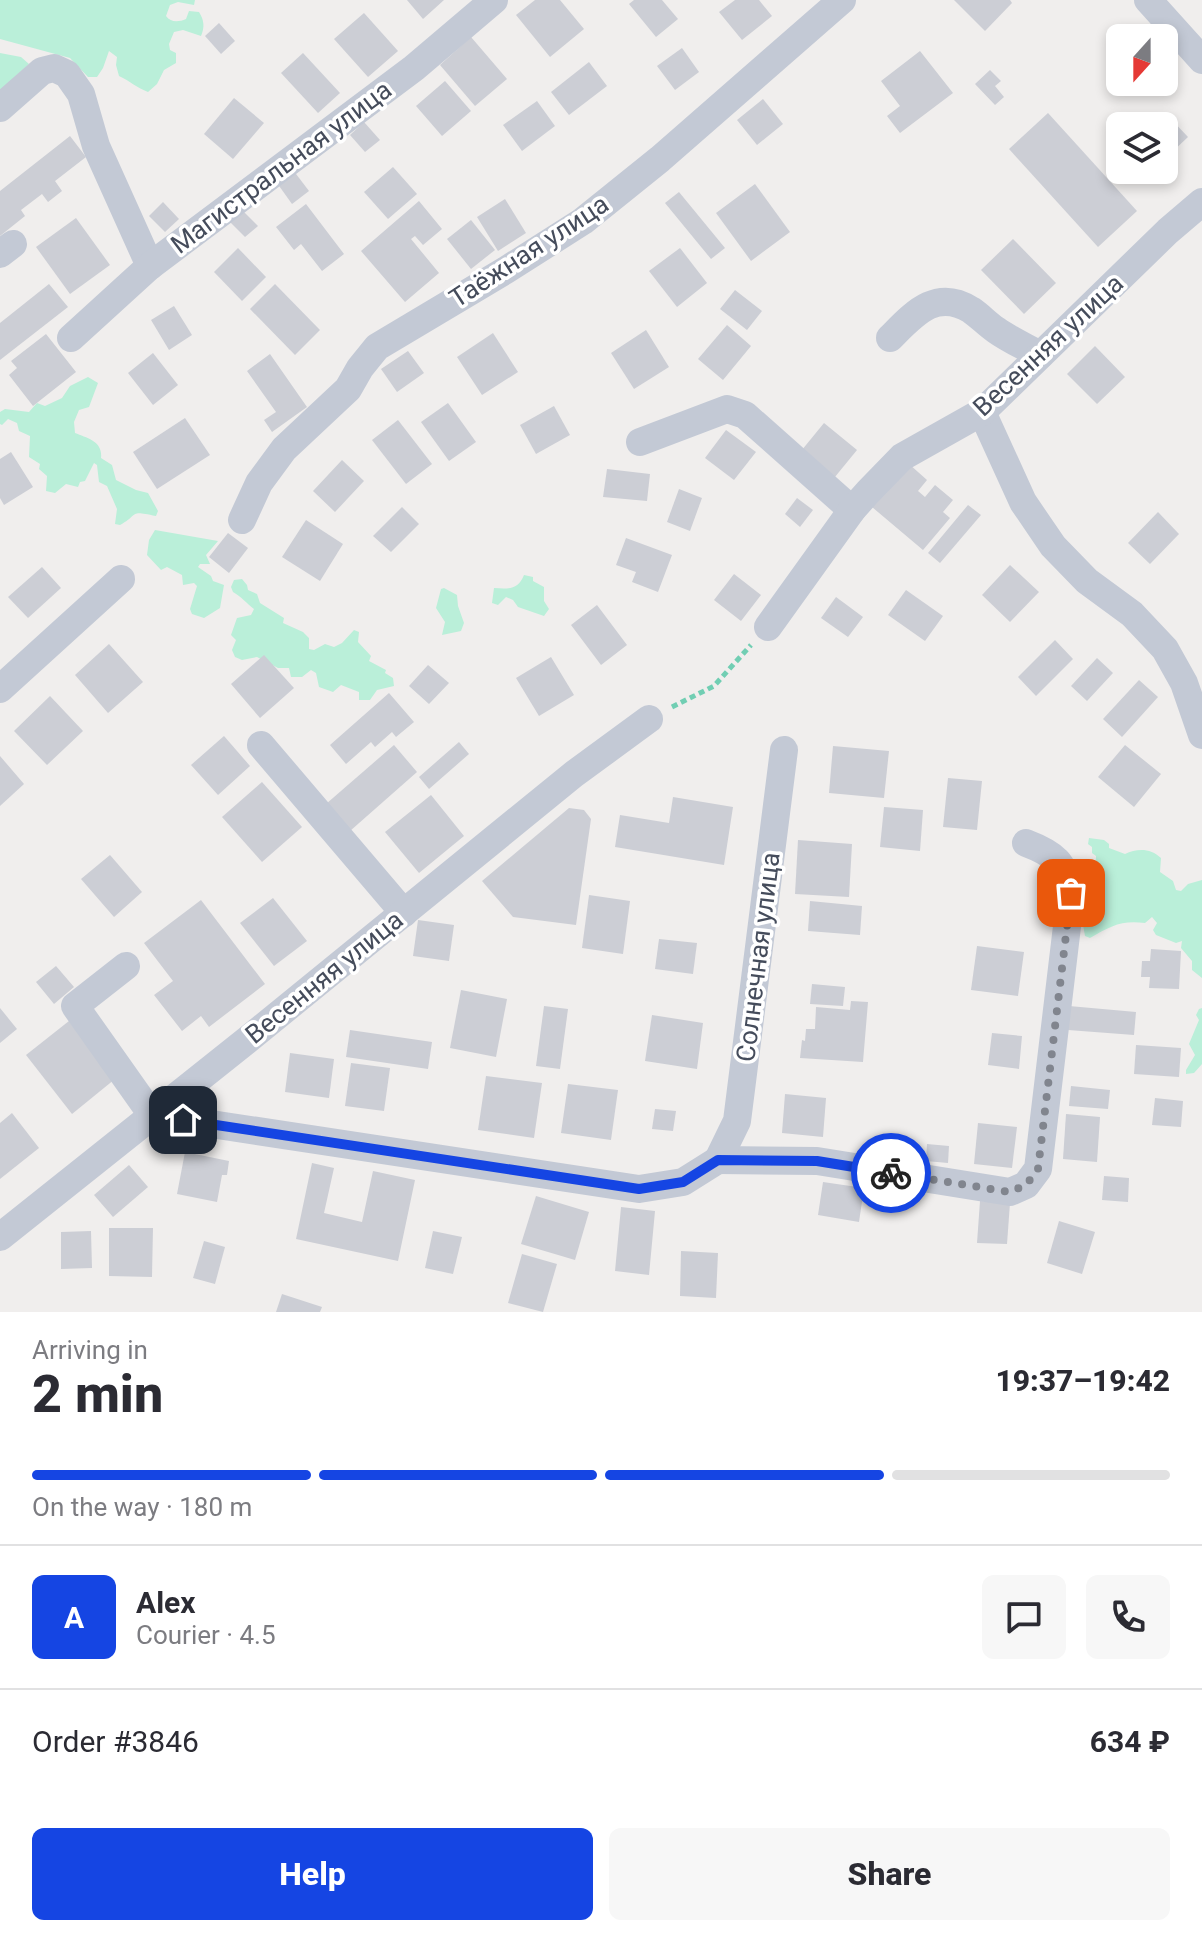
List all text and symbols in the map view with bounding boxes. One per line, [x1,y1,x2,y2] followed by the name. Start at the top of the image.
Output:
[1106,24,1178,96] north arrow
[1106,24,1178,184] map controls
[165,74,397,260] street label: Магистральная улица
[1106,112,1178,184] button: layers
[444,189,614,313] street label: Таёжная улица
[967,268,1129,422] street label: Весенняя улица
[730,851,786,1063] street label: Солнечная улица
[1037,859,1105,927] pin
[1049,871,1093,915] icon: bag
[239,904,409,1050] street label: Весенняя улица
[149,1086,217,1154] pin
[161,1098,205,1142] icon: home
[851,1133,931,1213] courier
[869,1151,913,1195] icon: bike
[32,1335,148,1365] text: Arriving in
[995,1363,1170,1398] text: 19:37–19:42
[32,1364,163,1425] text: 2 min
[32,1492,252,1522] text: On the way · 180 m
[982,1575,1066,1659] button: chat
[1086,1575,1170,1659] button: phone
[136,1585,196,1620] text: Alex
[64,1600,84,1635] text: A
[136,1620,276,1650] text: Courier · 4.5
[32,1724,199,1759] text: Order #3846
[1090,1724,1170,1759] text: 634 ₽
[32,1828,593,1920] button: Help
[609,1828,1170,1920] button: Share

